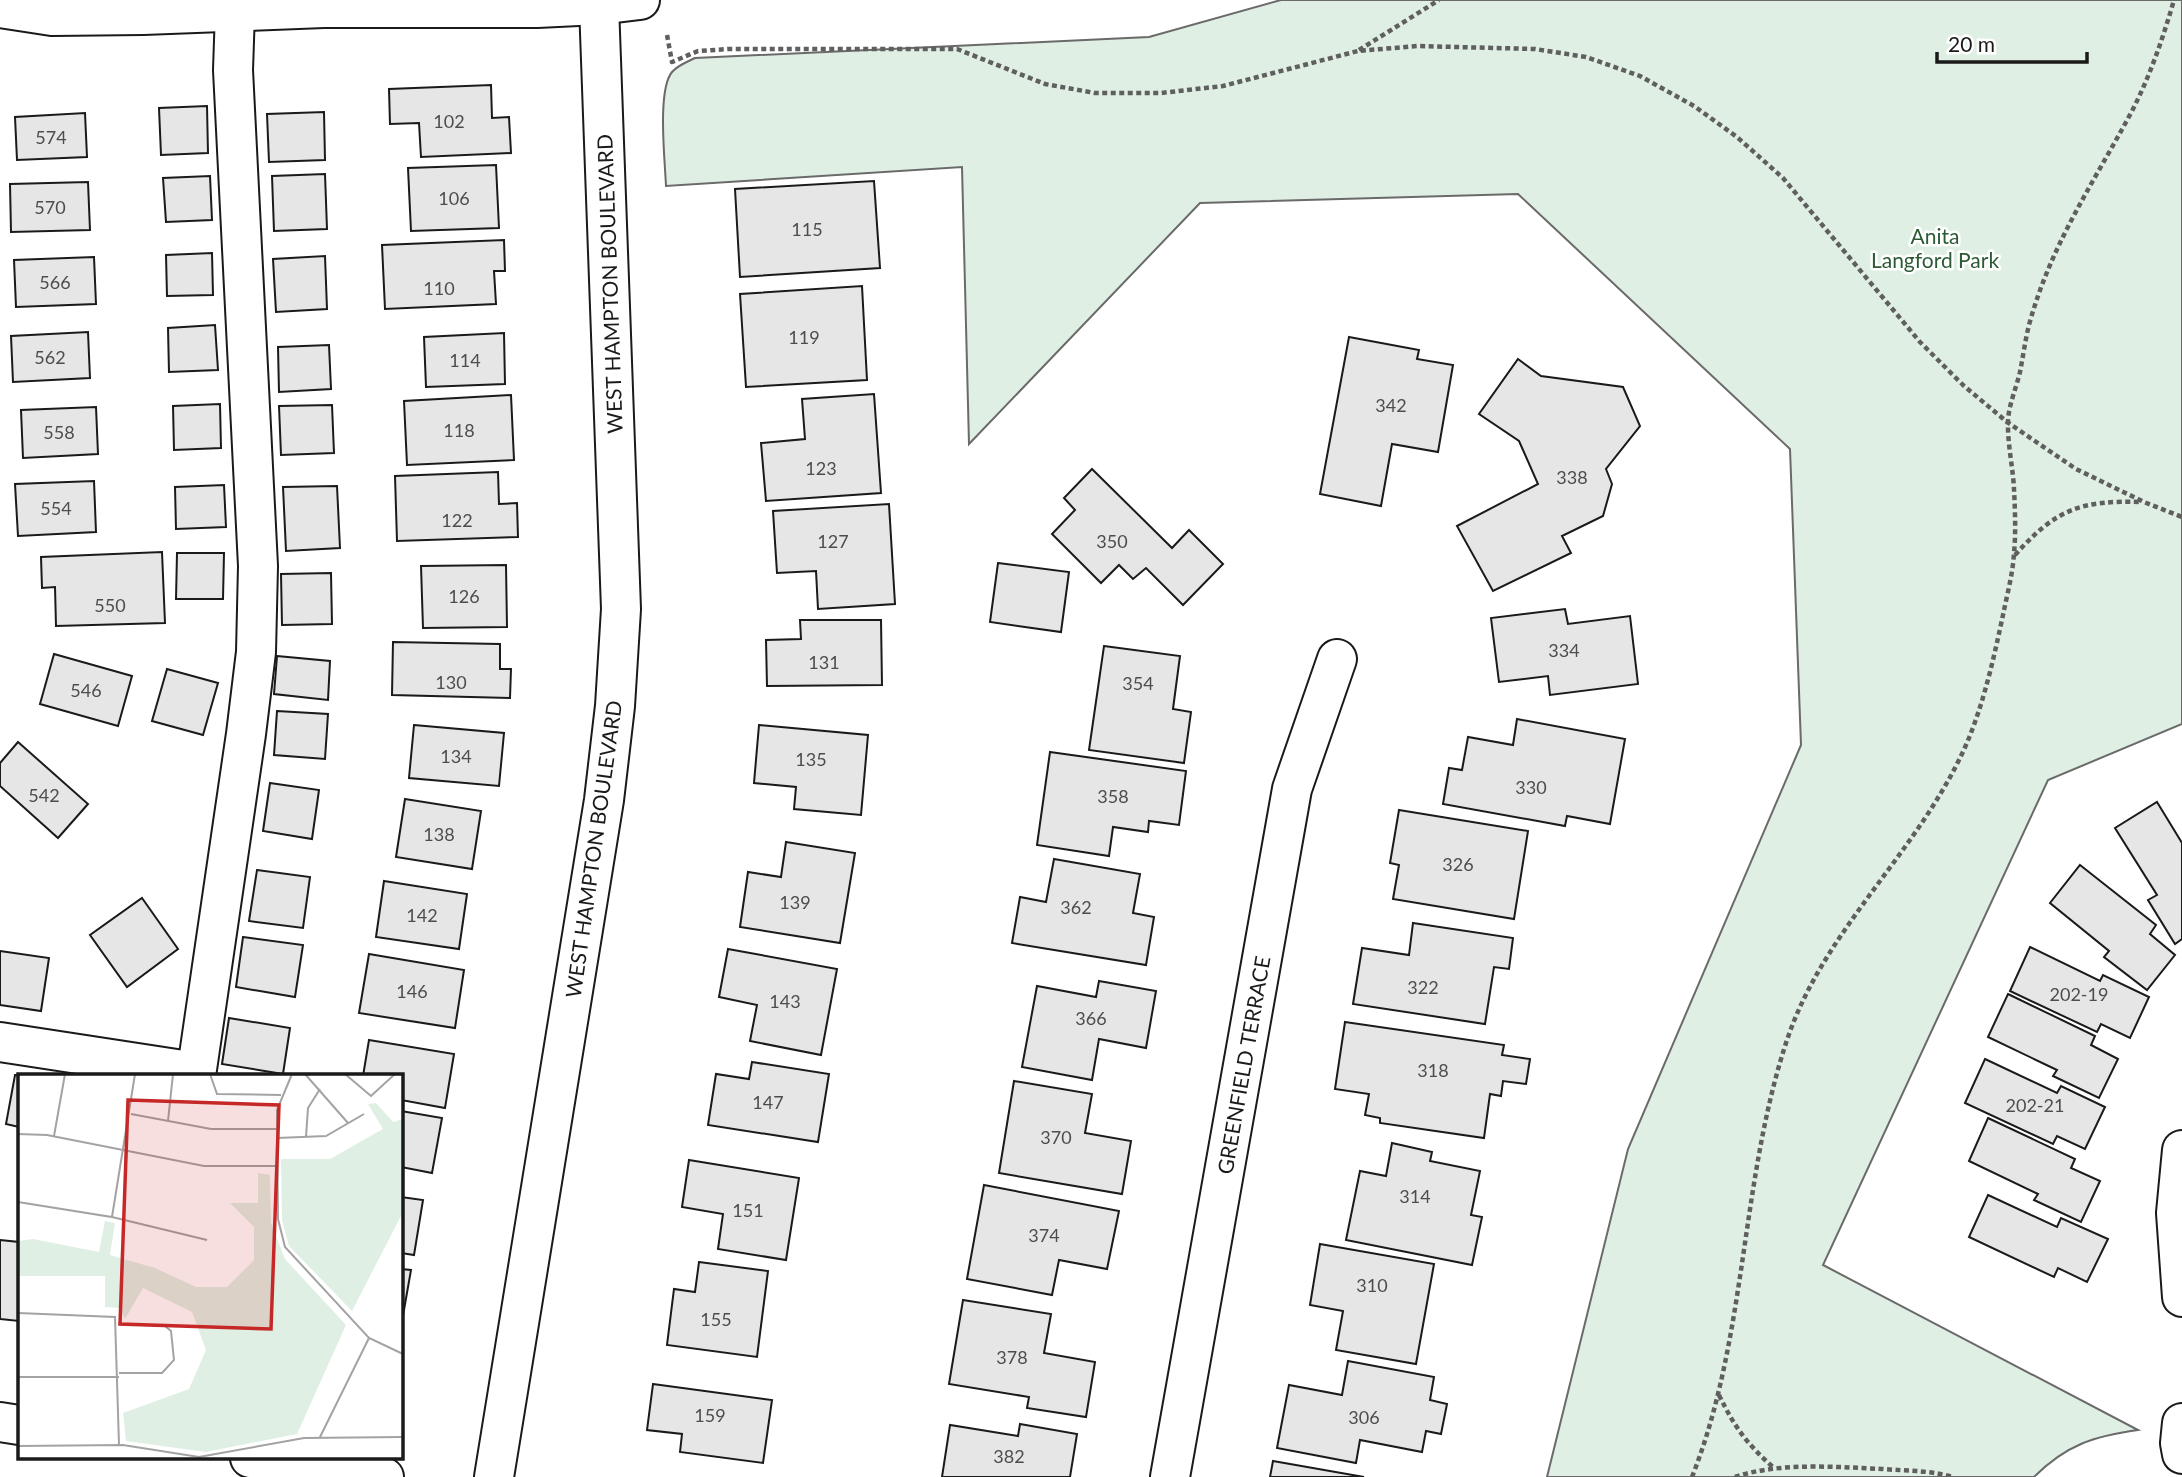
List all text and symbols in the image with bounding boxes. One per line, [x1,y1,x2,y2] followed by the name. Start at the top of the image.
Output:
[1937,21,2088,65] scale bar
[1948,31,1995,56] text: 20 m
[433,110,465,132] house number: 102
[35,126,67,148] house number: 574
[591,134,627,434] street label: WEST HAMPTON BOULEVARD
[438,187,470,209] house number: 106
[34,196,66,218] house number: 570
[791,218,823,240] house number: 115
[1871,223,1999,272] park label: Anita Langford Park
[39,271,71,293] house number: 566
[423,277,455,299] house number: 110
[788,326,820,348] house number: 119
[34,346,66,368] house number: 562
[449,349,481,371] house number: 114
[1375,394,1407,416] house number: 342
[443,419,475,441] house number: 118
[43,421,75,443] house number: 558
[805,457,837,479] house number: 123
[1556,466,1588,488] house number: 338
[40,497,72,519] house number: 554
[441,509,473,531] house number: 122
[817,530,849,552] house number: 127
[1096,530,1128,552] house number: 350
[448,585,480,607] house number: 126
[94,594,126,616] house number: 550
[1548,639,1580,661] house number: 334
[808,651,840,673] house number: 131
[435,671,467,693] house number: 130
[1122,672,1154,694] house number: 354
[70,679,102,701] house number: 546
[560,699,626,999] street label: WEST HAMPTON BOULEVARD
[440,745,472,767] house number: 134
[795,748,827,770] house number: 135
[1515,776,1547,798] house number: 330
[28,784,60,806] house number: 542
[1097,785,1129,807] house number: 358
[423,823,455,845] house number: 138
[1442,853,1474,875] house number: 326
[779,891,811,913] house number: 139
[1060,896,1092,918] house number: 362
[406,904,438,926] house number: 142
[1212,954,1274,1176] street label: GREENFIELD TERRACE
[1407,976,1439,998] house number: 322
[396,980,428,1002] house number: 146
[2050,983,2108,1005] house number: 202-19
[769,990,801,1012] house number: 143
[1075,1007,1107,1029] house number: 366
[1417,1059,1449,1081] house number: 318
[18,1074,402,1460] inset map
[752,1091,784,1113] house number: 147
[2006,1094,2064,1116] house number: 202-21
[1040,1126,1072,1148] house number: 370
[1399,1185,1431,1207] house number: 314
[732,1199,764,1221] house number: 151
[1028,1224,1060,1246] house number: 374
[1356,1274,1388,1296] house number: 310
[700,1308,732,1330] house number: 155
[996,1346,1028,1368] house number: 378
[694,1404,726,1426] house number: 159
[1348,1406,1380,1428] house number: 306
[993,1445,1025,1467] house number: 382

